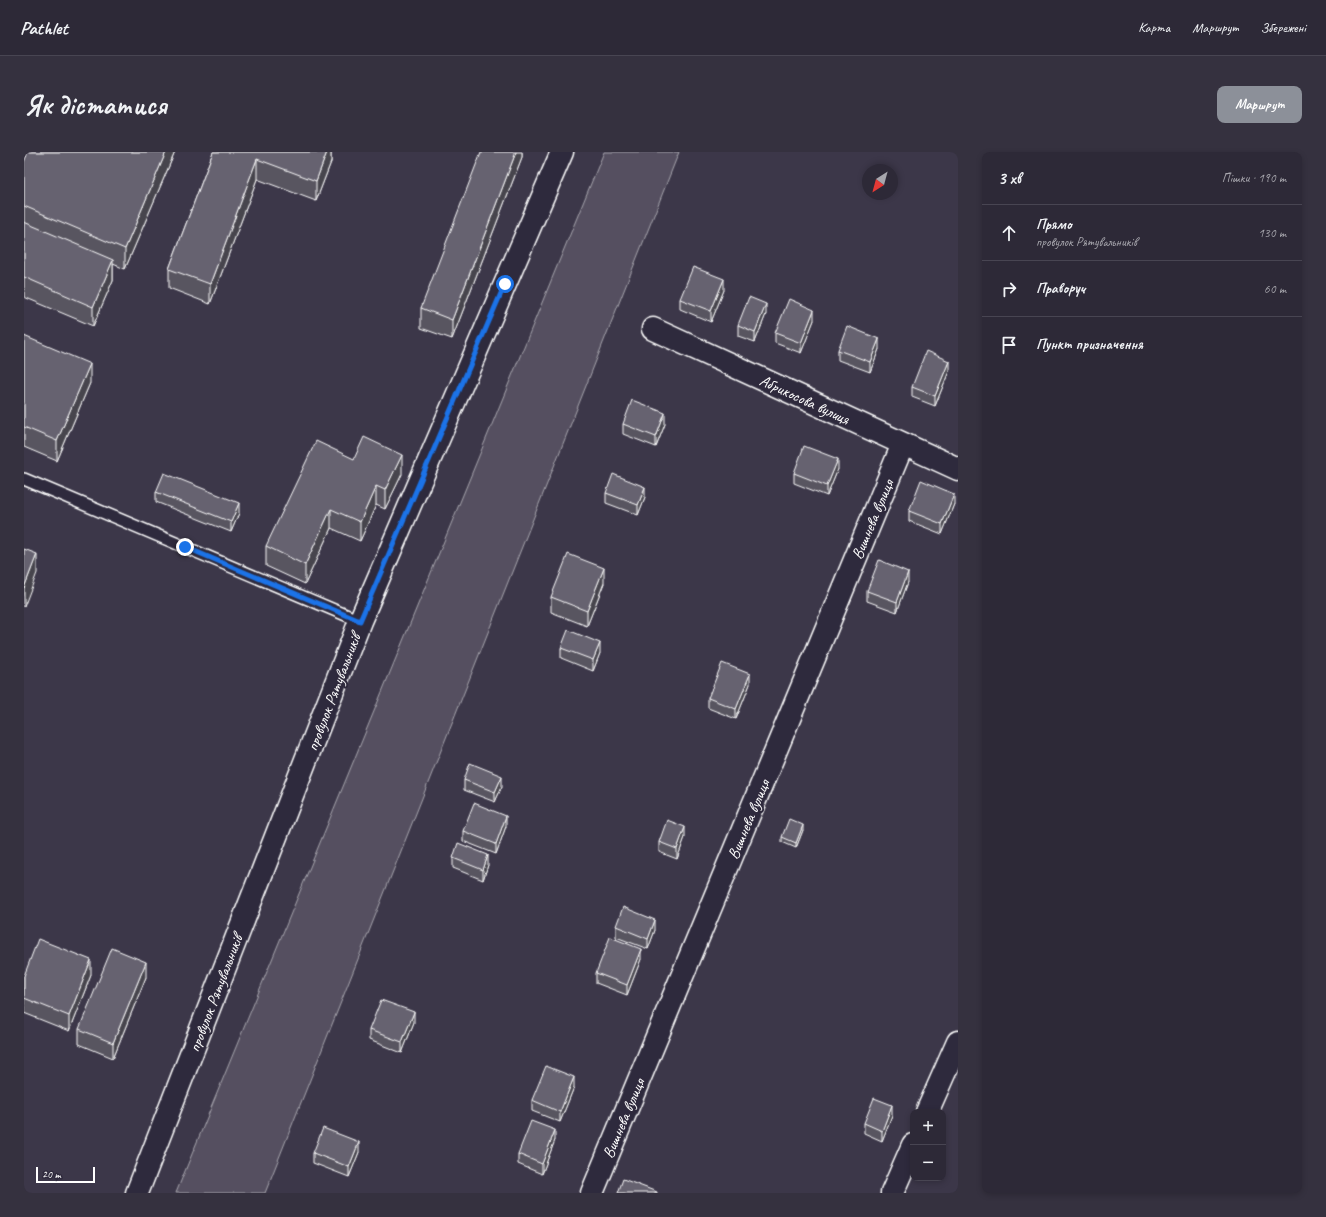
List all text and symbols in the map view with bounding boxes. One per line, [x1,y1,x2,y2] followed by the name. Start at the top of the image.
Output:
[20,16,68,40] text: Pathlet
[1138,19,1170,36] text: Карта
[1192,19,1238,36] text: Маршрут
[1260,19,1306,36] text: Збережені
[1217,86,1302,123] button: Маршрут
[24,87,167,122] text: Як дістатися
[862,164,898,200] north arrow
[998,168,1021,189] text: 3 хв
[1222,170,1286,186] text: Пішки · 190 m
[1036,215,1072,234] text: Прямо
[998,222,1020,244] icon: ahead
[1258,225,1286,241] text: 130 m
[1036,234,1137,250] text: провулок Рятувальників
[496,275,514,293] route start
[998,278,1020,300] icon: right
[1036,279,1085,298] text: Праворуч
[1264,281,1286,297] text: 60 m
[998,334,1020,356] icon: arrive
[1036,335,1143,354] text: Пункт призначення
[756,370,854,430] street label: Абрикосова вулиця
[847,475,899,562] street label: Вишнева вулиця
[176,538,194,556] route end
[302,627,367,754] street label: провулок Рятувальників
[723,775,775,862] street label: Вишнева вулиця
[184,928,249,1055] street label: провулок Рятувальників
[598,1074,650,1161] street label: Вишнева вулиця
[910,1109,946,1181] map controls
[910,1109,946,1145] button: +
[910,1145,946,1181] button: −
[36,1165,95,1184] scale bar
[42,1167,61,1181] text: 20 m

